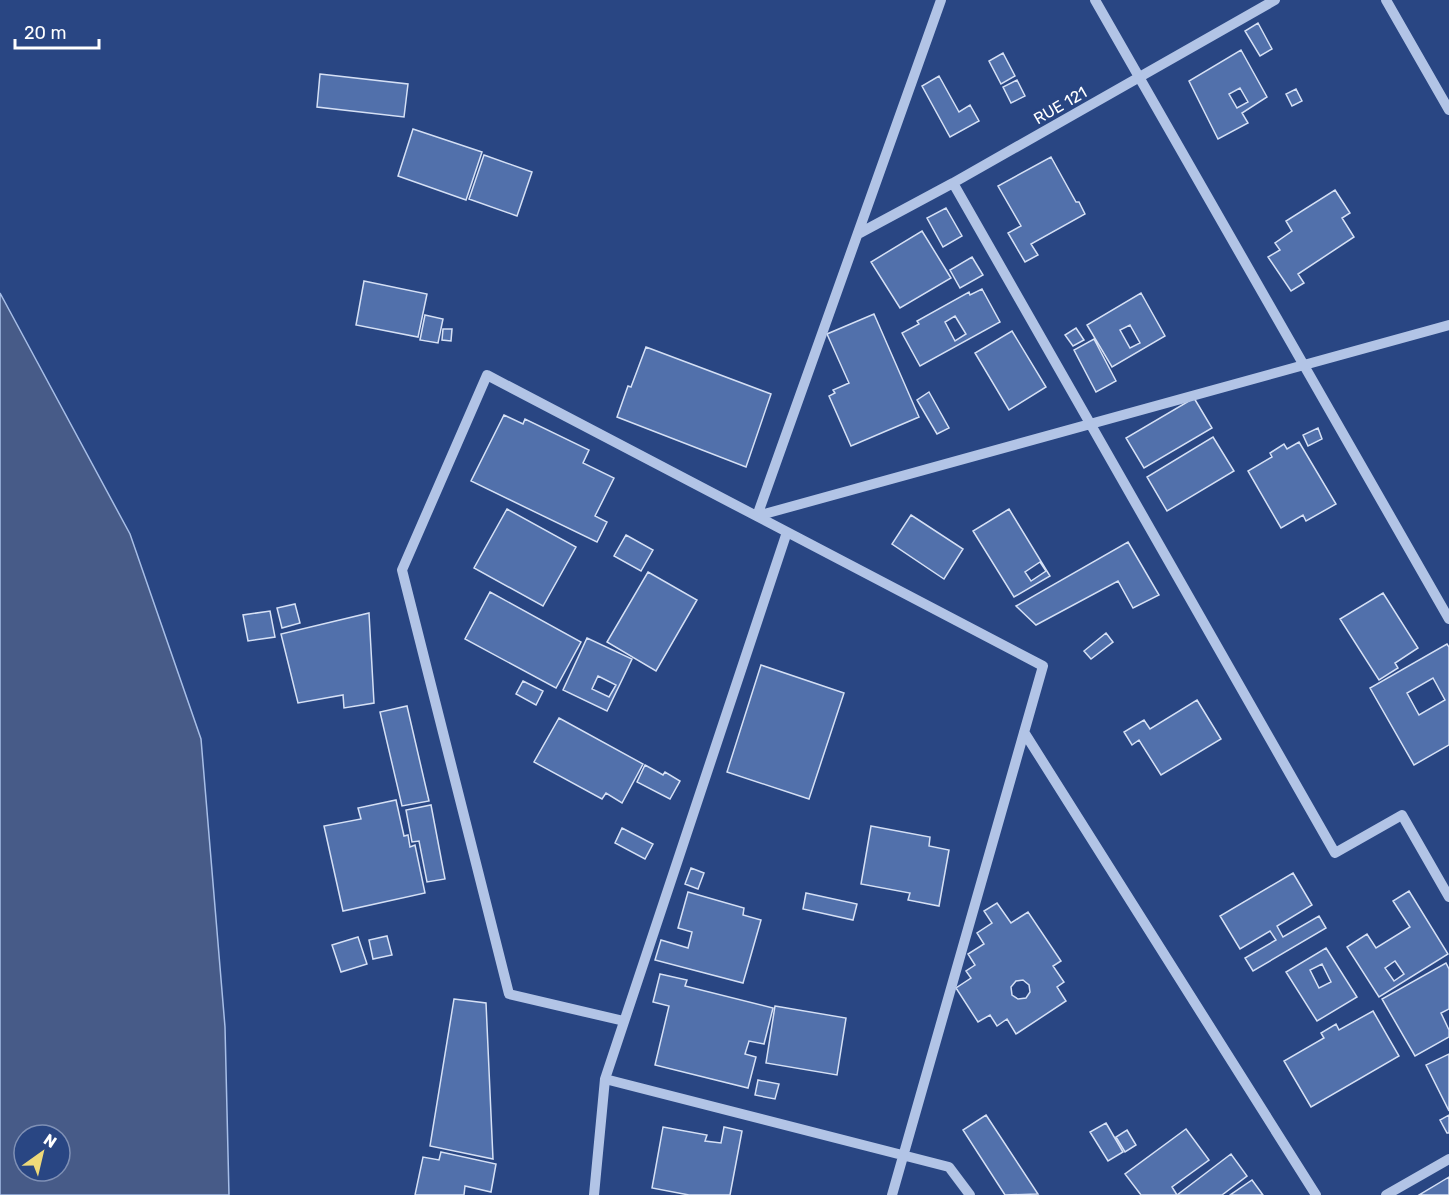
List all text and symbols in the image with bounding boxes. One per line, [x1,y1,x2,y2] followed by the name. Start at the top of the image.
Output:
[15,12,99,50] scale bar
[24,22,66,44] text: 20 m
[1030,83,1090,128] street label: RUE 121
[12,1123,72,1183] north arrow
[40,1130,60,1152] text: N

